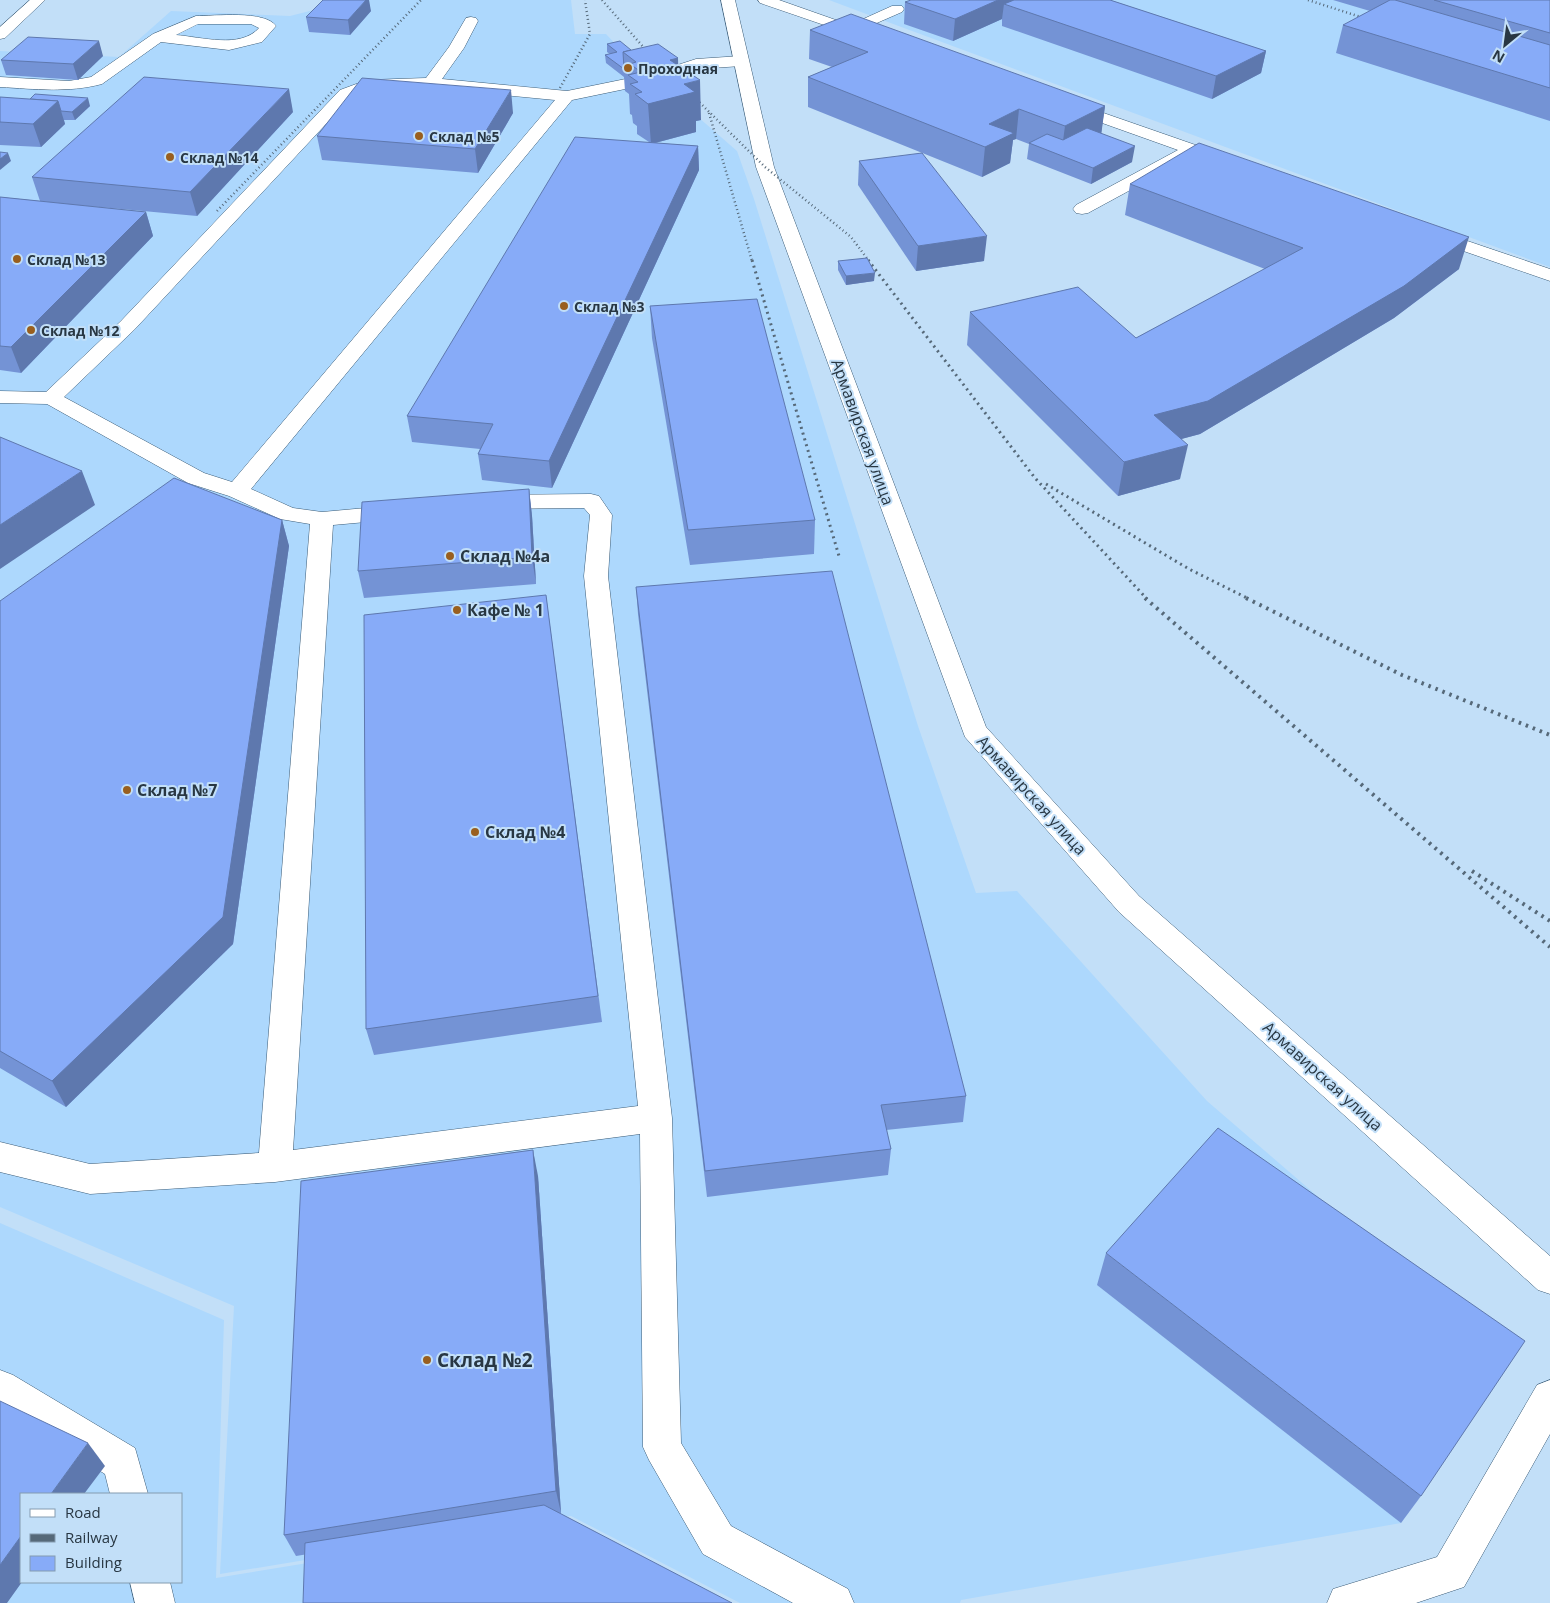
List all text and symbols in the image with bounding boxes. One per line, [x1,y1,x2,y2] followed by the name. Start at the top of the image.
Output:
[1480,20,1530,70] north arrow
[1489,46,1508,68] text: N
[638,59,718,78] place label: Проходная
[622,62,634,74] marker: Проходная
[429,127,499,146] place label: Склад №5
[413,130,425,142] marker: Склад №5
[180,148,258,167] place label: Склад №14
[164,151,176,163] marker: Склад №14
[27,250,105,269] place label: Склад №13
[11,253,23,265] marker: Склад №13
[574,297,644,316] place label: Склад №3
[558,300,570,312] marker: Склад №3
[41,321,119,340] place label: Склад №12
[25,324,37,336] marker: Склад №12
[826,356,900,508] street label: Армавирская улица
[460,545,550,567] place label: Склад №4а
[444,550,456,562] marker: Склад №4а
[467,599,544,621] place label: Кафе № 1
[451,604,463,616] marker: Кафе № 1
[972,731,1092,859] street label: Армавирская улица
[137,779,217,801] place label: Склад №7
[121,784,133,796] marker: Склад №7
[485,821,565,843] place label: Склад №4
[469,826,481,838] marker: Склад №4
[1259,1016,1387,1136] street label: Армавирская улица
[437,1347,533,1373] place label: Склад №2
[421,1354,433,1366] marker: Склад №2
[20,1493,182,1583] legend
[65,1502,101,1522] text: Road
[65,1527,118,1547] text: Railway
[65,1552,122,1572] text: Building

